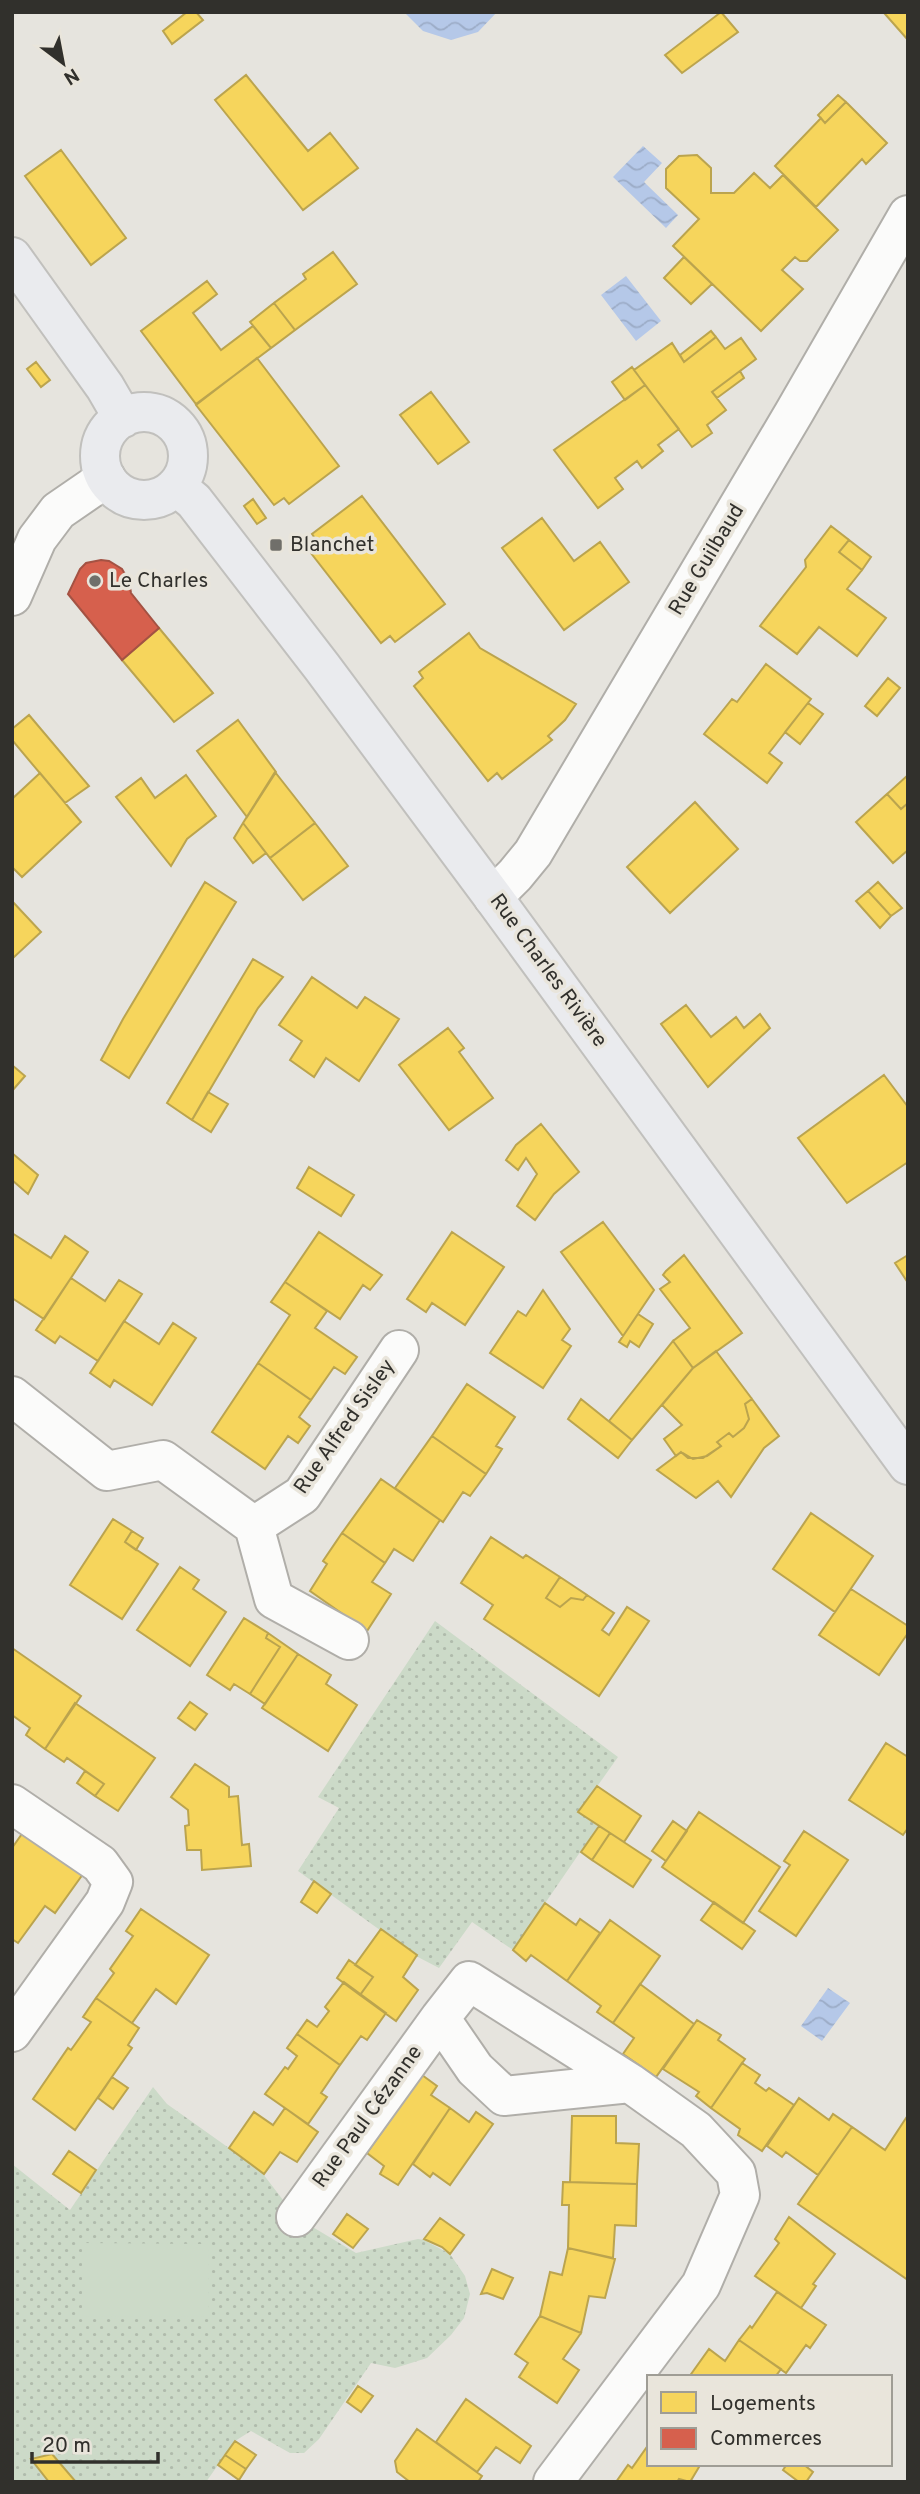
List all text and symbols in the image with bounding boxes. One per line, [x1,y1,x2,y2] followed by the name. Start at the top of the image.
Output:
[28,28,98,98] north arrow
[59,62,83,90] text: N
[663,499,751,621] street label: Rue Guilbaud
[290,532,374,559] place label: Blanchet
[268,537,284,553] marker: Blanchet
[109,568,208,595] place label: Le Charles
[87,573,103,589] marker: Le Charles
[483,889,613,1053] street label: Rue Charles Rivière
[288,1354,402,1500] street label: Rue Alfred Sisley
[307,2040,429,2194] street label: Rue Paul Cézanne
[647,2375,892,2466] legend
[710,2391,816,2418] text: Logements
[32,2420,158,2464] scale bar
[710,2426,822,2453] text: Commerces
[42,2433,91,2460] text: 20 m

